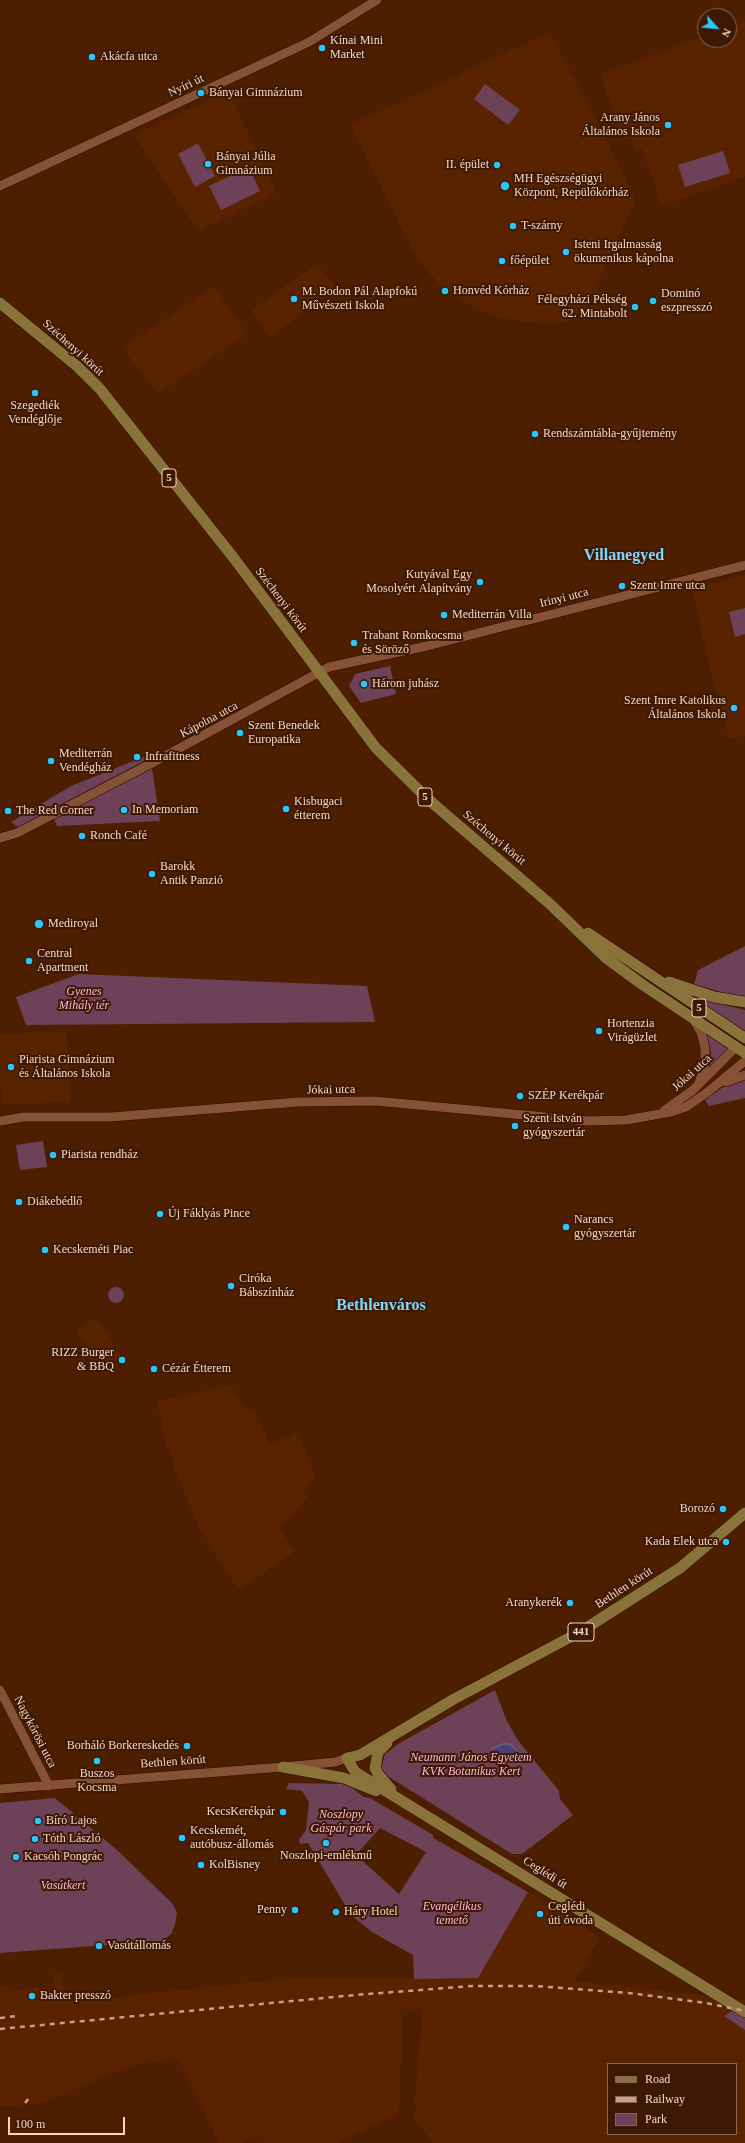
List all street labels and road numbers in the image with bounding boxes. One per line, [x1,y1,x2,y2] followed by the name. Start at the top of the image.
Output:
[166,72,206,100] street label: Nyíri út
[39,317,107,379] street label: Széchenyi körút
[162,469,176,487] road number: 5
[252,565,310,635] street label: Széchenyi körút
[538,585,590,611] street label: Irinyi utca
[178,699,240,741] street label: Kápolna utca
[418,788,432,806] road number: 5
[460,808,528,868] street label: Széchenyi körút
[692,999,706,1017] road number: 5
[669,1051,715,1095] street label: Jókai utca
[307,1082,355,1098] street label: Jókai utca
[593,1564,655,1612] street label: Bethlen körút
[568,1623,594,1641] road number: 441
[11,1694,59,1770] street label: Nagykőrösi utca
[140,1753,206,1771] street label: Bethlen körút
[520,1854,570,1892] street label: Ceglédi út

